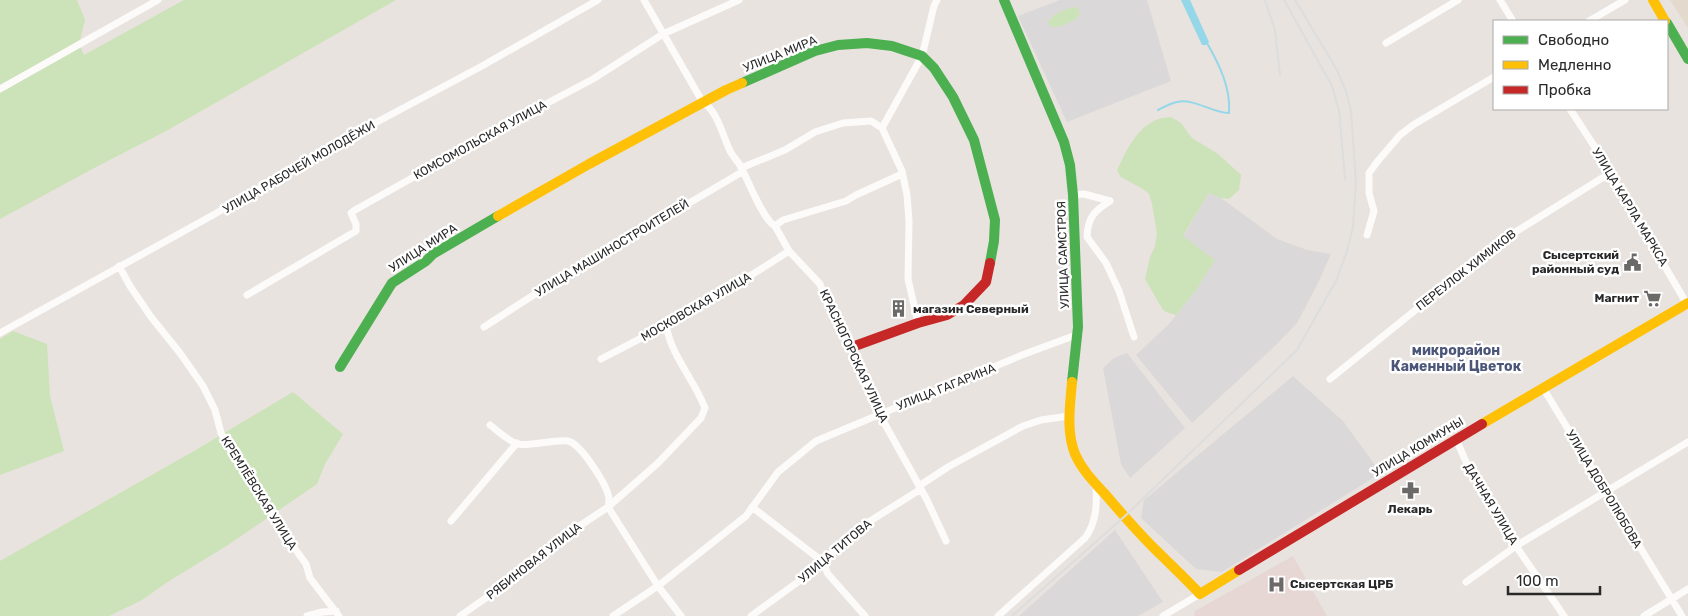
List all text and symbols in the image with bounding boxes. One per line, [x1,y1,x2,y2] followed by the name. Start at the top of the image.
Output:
[1493,20,1668,110] legend
[1538,31,1609,49] text: Свободно
[741,33,819,75] street label: УЛИЦА МИРА
[1538,56,1611,74] text: Медленно
[1538,81,1591,99] text: Пробка
[411,98,549,182] street label: КОМСОМОЛЬСКАЯ УЛИЦА
[221,118,377,216] street label: УЛИЦА РАБОЧЕЙ МОЛОДЁЖИ
[1589,145,1671,269] street label: УЛИЦА КАРЛА МАРКСА
[533,196,691,300] street label: УЛИЦА МАШИНОСТРОИТЕЛЕЙ
[1054,201,1072,309] street label: УЛИЦА САМСТРОЯ
[386,221,460,275] street label: УЛИЦА МИРА
[1413,227,1519,313] street label: ПЕРЕУЛОК ХИМИКОВ
[1532,248,1619,276] place label: Сысертский районный суд
[1623,252,1643,272] public building icon: Сысертский районный суд
[639,270,753,344] street label: МОСКОВСКАЯ УЛИЦА
[817,287,891,425] street label: КРАСНОГОРСКАЯ УЛИЦА
[1643,288,1663,308] supermarket icon: Магнит
[1595,291,1639,305] place label: Магнит
[889,299,909,319] building icon: магазин Северный
[913,302,1029,316] place label: магазин Северный
[1391,342,1522,375] district label: микрорайон Каменный Цветок
[894,361,998,413] street label: УЛИЦА ГАГАРИНА
[1370,414,1466,480] street label: УЛИЦА КОММУНЫ
[1563,427,1645,551] street label: УЛИЦА ДОБРОЛЮБОВА
[218,434,300,552] street label: КРЕМЛЁВСКАЯ УЛИЦА
[1461,461,1521,547] street label: ДАЧНАЯ УЛИЦА
[1400,480,1420,500] pharmacy icon: Лекарь
[1388,502,1433,516] place label: Лекарь
[796,516,874,586] street label: УЛИЦА ТИТОВА
[484,520,584,602] street label: РЯБИНОВАЯ УЛИЦА
[1508,564,1600,596] scale bar
[1516,572,1558,590] text: 100 m
[1266,574,1286,594] hospital icon: Сысертская ЦРБ
[1290,577,1393,591] place label: Сысертская ЦРБ

